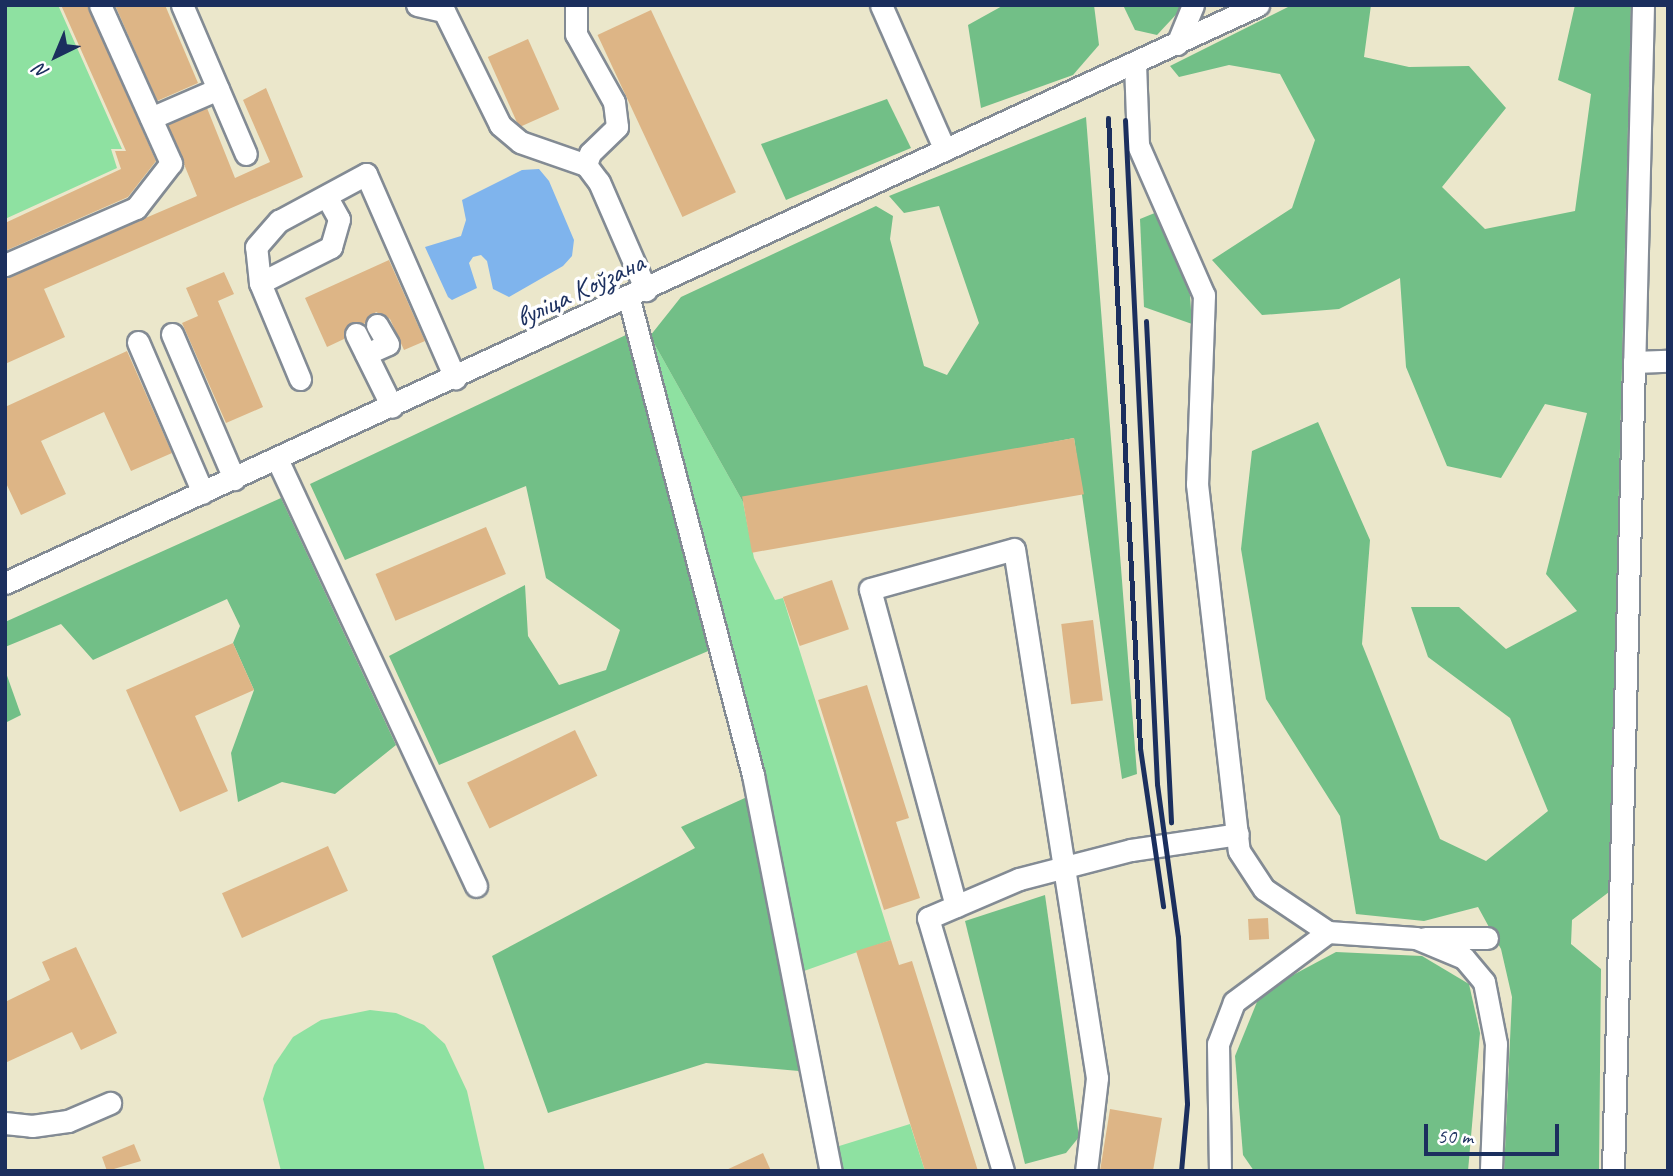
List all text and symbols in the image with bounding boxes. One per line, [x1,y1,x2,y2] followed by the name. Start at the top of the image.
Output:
[21,21,91,91] north arrow
[29,59,54,84] text: N
[511,246,649,334] street label: вуліца Коўзана
[1428,1110,1563,1154] scale bar
[1437,1123,1473,1149] text: 50 m

